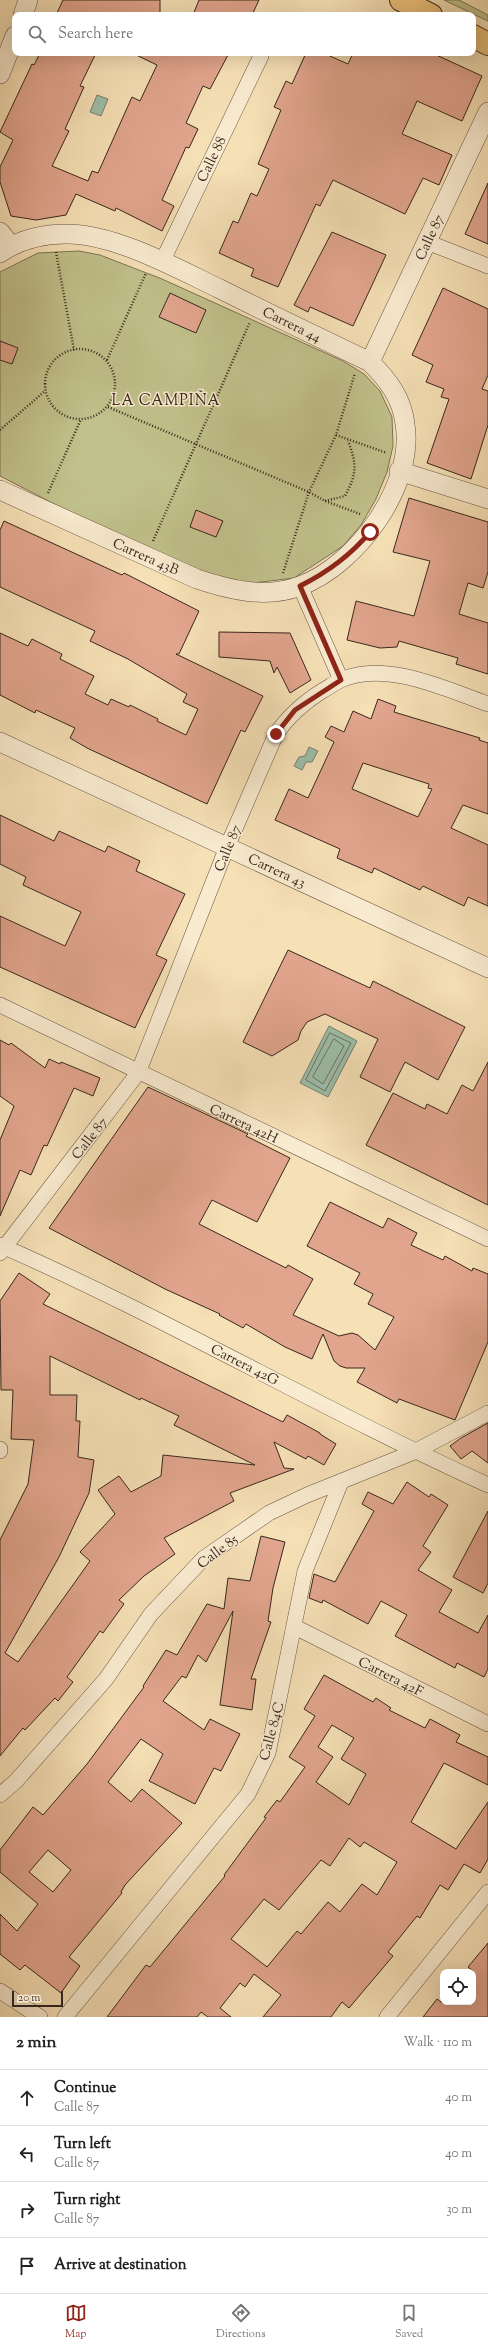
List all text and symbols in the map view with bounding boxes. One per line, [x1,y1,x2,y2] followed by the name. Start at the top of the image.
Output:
[12,12,476,56] search box
[26,23,48,45] icon: search
[58,24,133,45] text: Search here
[193,134,232,186] street label: Calle 88
[411,212,450,264] street label: Calle 87
[258,303,324,349] street label: Carrera 44
[111,390,221,412] district label: LA CAMPIÑA
[361,523,379,541] route start
[109,534,182,581] street label: Carrera 43B
[267,725,285,743] route end
[210,822,247,875] street label: Calle 87
[244,850,309,894] street label: Carrera 43
[206,1100,281,1149] street label: Carrera 42H
[68,1114,113,1165] street label: Calle 87
[207,1340,282,1392] street label: Carrera 42G
[194,1530,243,1575] street label: Calle 85
[354,1653,426,1703] street label: Carrera 42F
[256,1700,290,1763] street label: Calle 84C
[440,1969,476,2005] map controls
[440,1969,476,2005] button: locate
[12,1989,63,2008] scale bar
[18,1990,40,2006] text: 20 m
[16,2031,57,2055] text: 2 min
[404,2034,472,2052] text: Walk · 110 m
[54,2078,116,2099] text: Continue
[16,2087,38,2109] icon: ahead
[445,2089,472,2107] text: 40 m
[54,2099,99,2117] text: Calle 87
[54,2134,111,2155] text: Turn left
[16,2143,38,2165] icon: left
[445,2145,472,2163] text: 40 m
[54,2155,99,2173] text: Calle 87
[54,2190,120,2211] text: Turn right
[16,2199,38,2221] icon: right
[446,2201,472,2219] text: 30 m
[54,2211,99,2229] text: Calle 87
[16,2255,38,2277] icon: arrive
[54,2255,187,2276] text: Arrive at destination
[65,2302,87,2342] tab: Map
[216,2302,266,2342] tab: Directions
[395,2302,423,2342] tab: Saved

